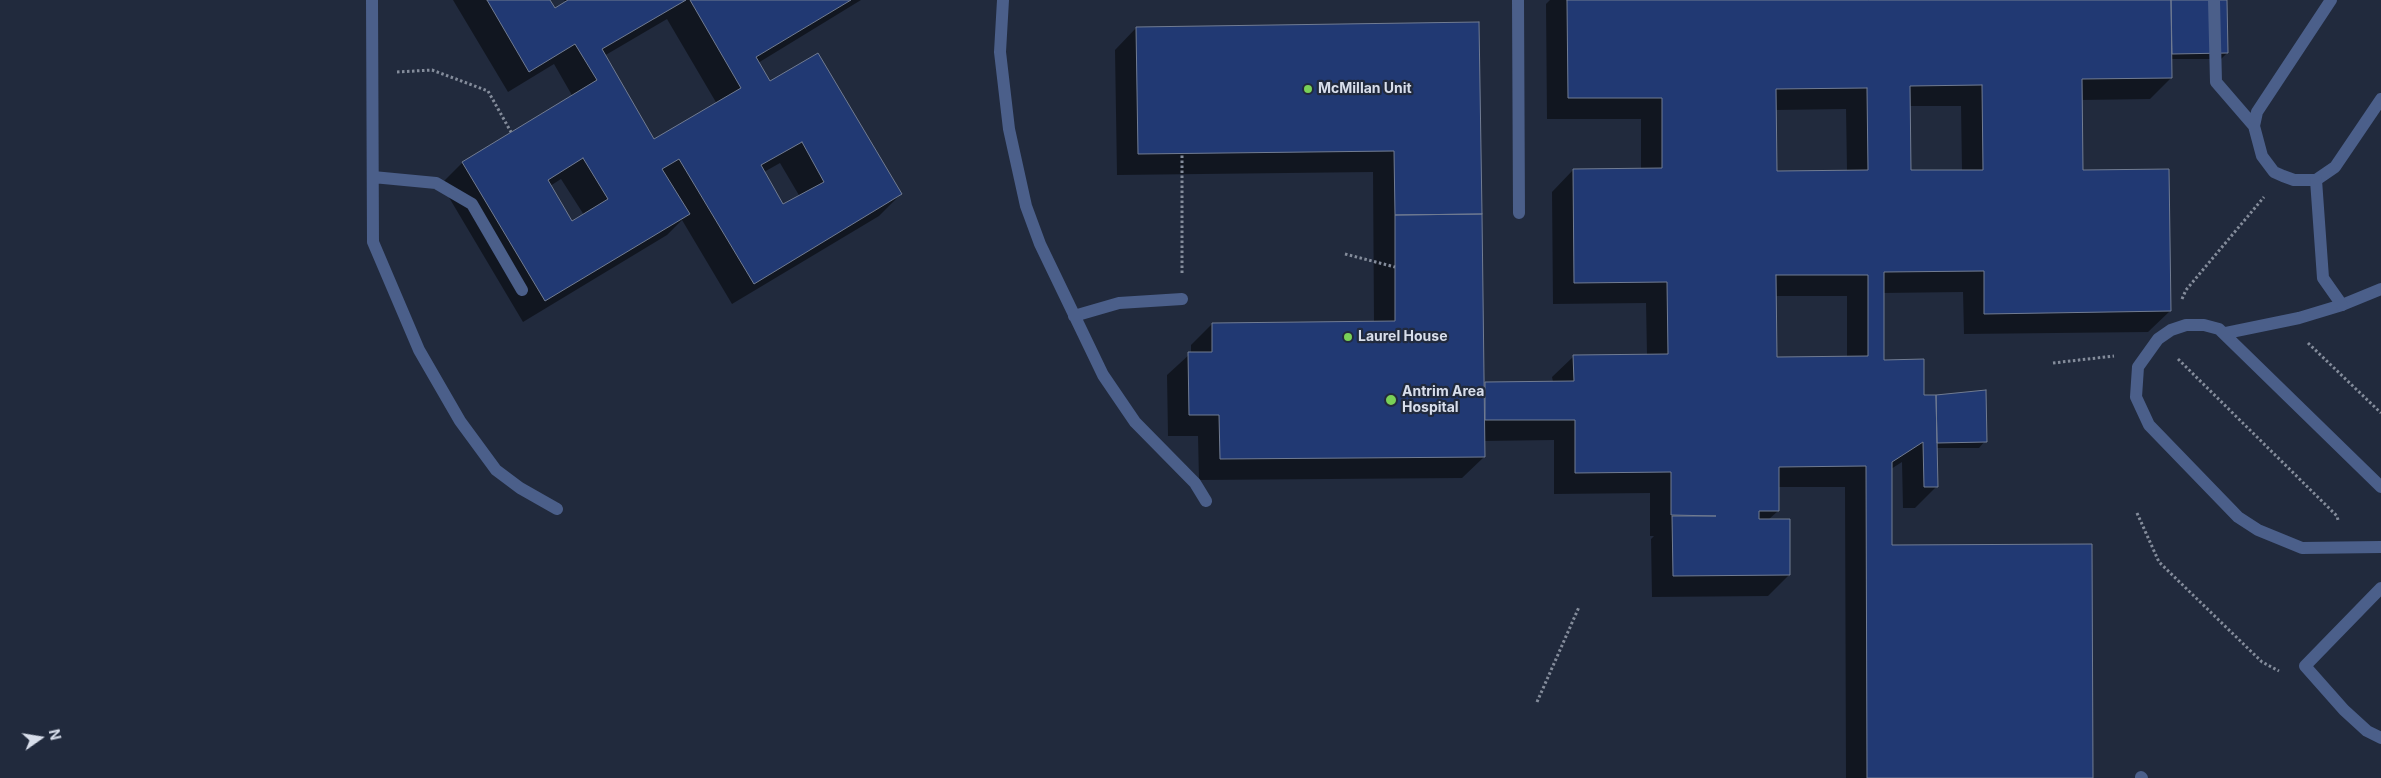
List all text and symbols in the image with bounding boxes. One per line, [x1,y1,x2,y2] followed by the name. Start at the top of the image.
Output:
[1318,81,1412,97] place label: McMillan Unit
[1302,83,1314,95] marker: McMillan Unit
[1358,329,1448,345] place label: Laurel House
[1342,331,1354,343] marker: Laurel House
[1402,384,1484,417] place label: Antrim Area Hospital
[1384,393,1398,407] marker: Antrim Area Hospital
[15,713,65,763] north arrow
[46,727,65,742] text: N

